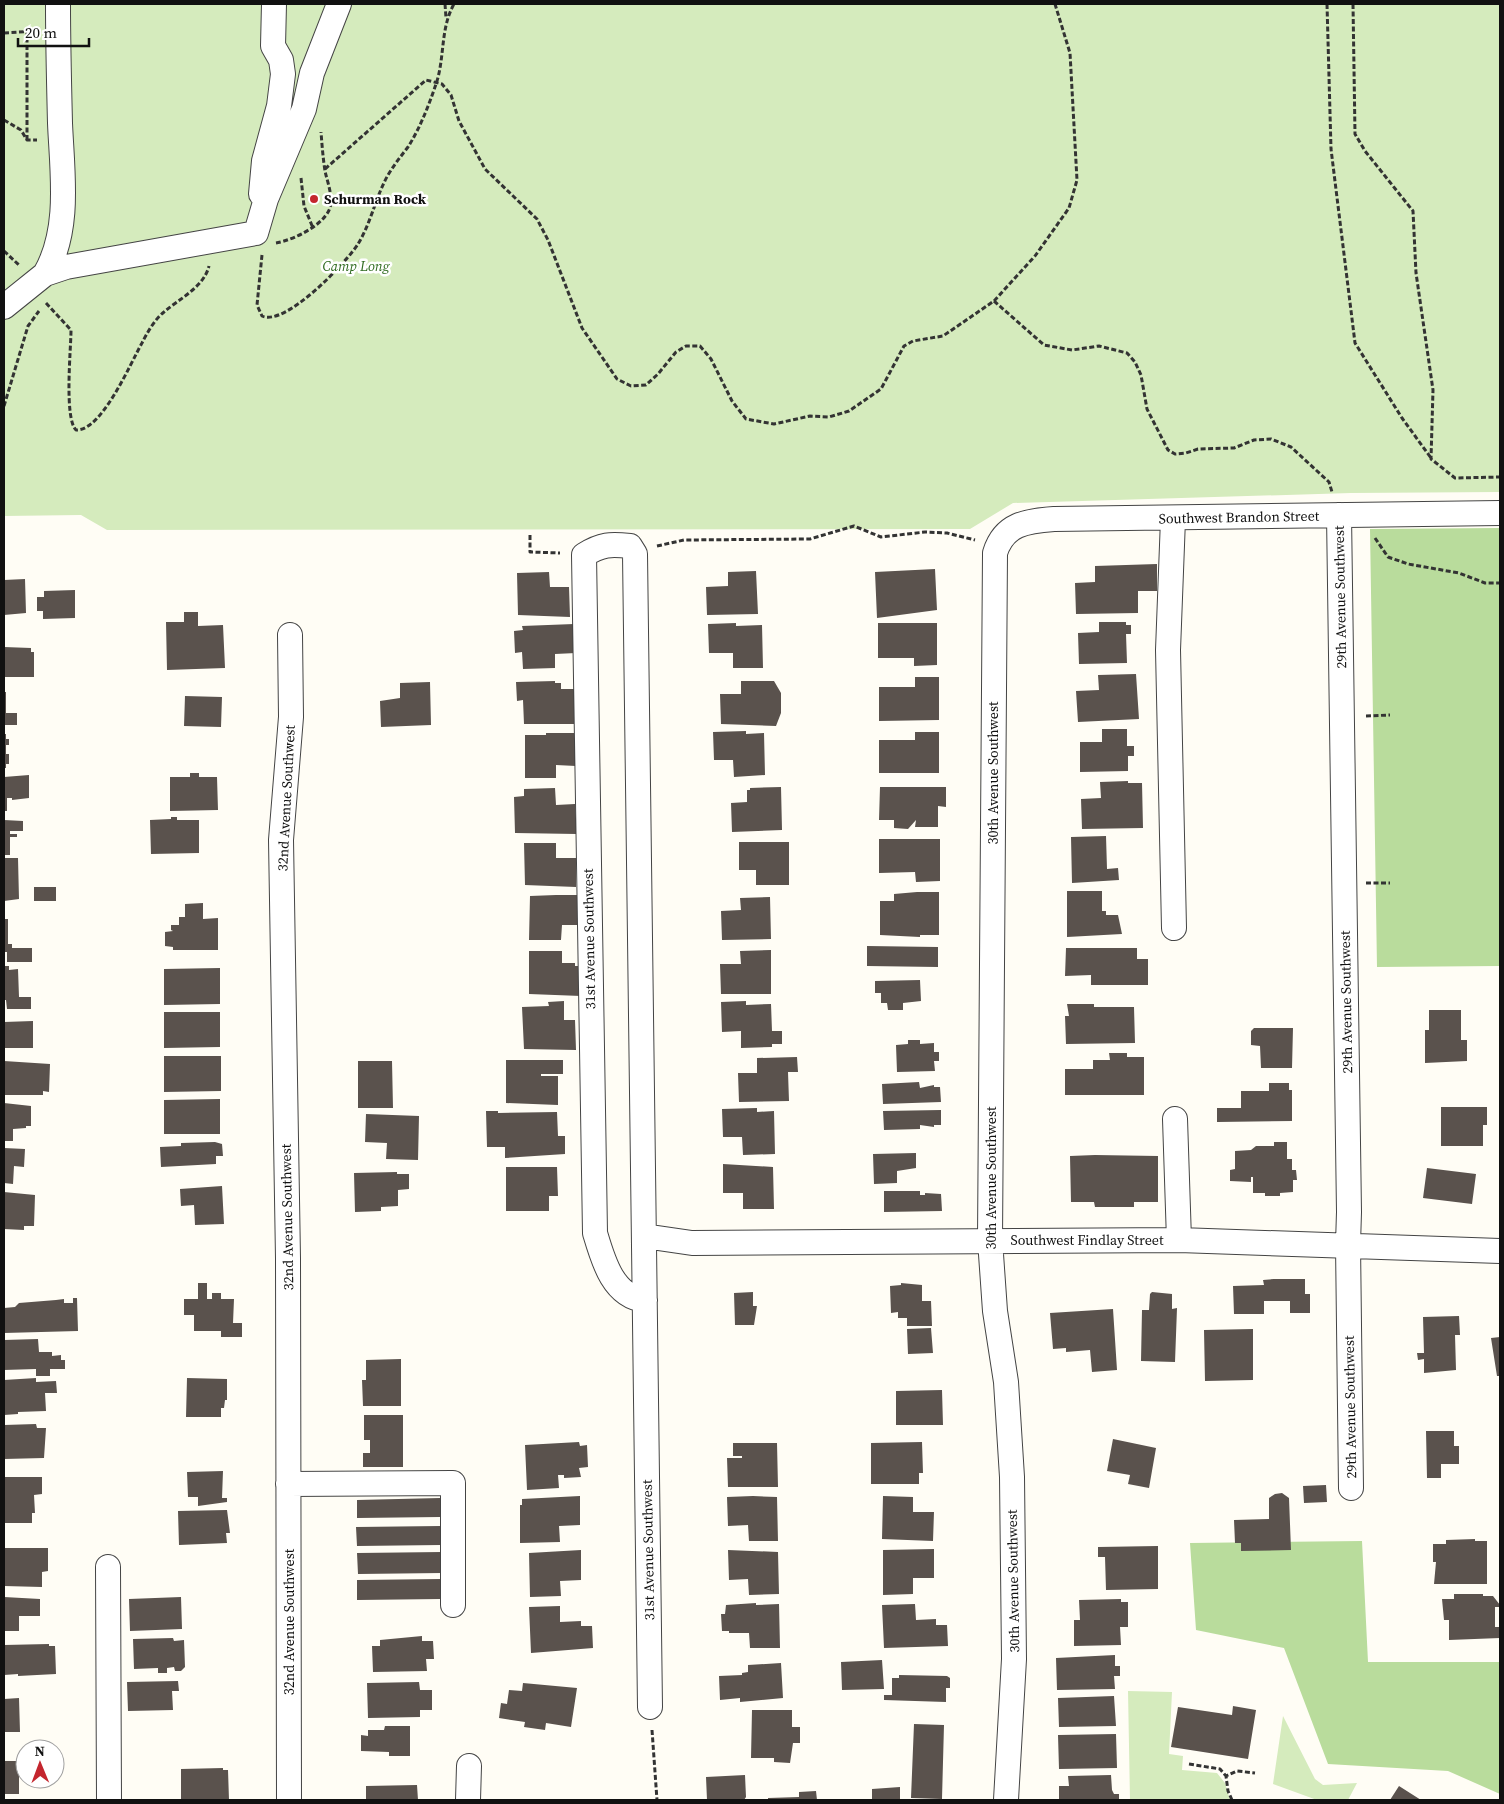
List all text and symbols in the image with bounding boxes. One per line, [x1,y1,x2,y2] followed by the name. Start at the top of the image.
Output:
[18,15,89,47] scale bar
[25,22,57,43] text: 20 m
[324,189,427,209] place label: Schurman Rock
[308,193,320,205] marker: Schurman Rock
[323,256,391,276] park label: Camp Long
[1159,506,1320,528] street label: Southwest Brandon Street
[1329,525,1351,669] street label: 29th Avenue Southwest
[983,701,1003,845] street label: 30th Avenue Southwest
[272,724,300,872] street label: 32nd Avenue Southwest
[578,868,600,1010] street label: 31st Avenue Southwest
[1335,930,1357,1074] street label: 29th Avenue Southwest
[981,1106,1001,1250] street label: 30th Avenue Southwest
[276,1143,298,1290] street label: 32nd Avenue Southwest
[1010,1230,1164,1250] street label: Southwest Findlay Street
[1339,1335,1361,1479] street label: 29th Avenue Southwest
[637,1479,659,1621] street label: 31st Avenue Southwest
[1002,1509,1024,1653] street label: 30th Avenue Southwest
[279,1548,299,1695] street label: 32nd Avenue Southwest
[15,1739,65,1789] north arrow
[34,1741,45,1761] text: N

